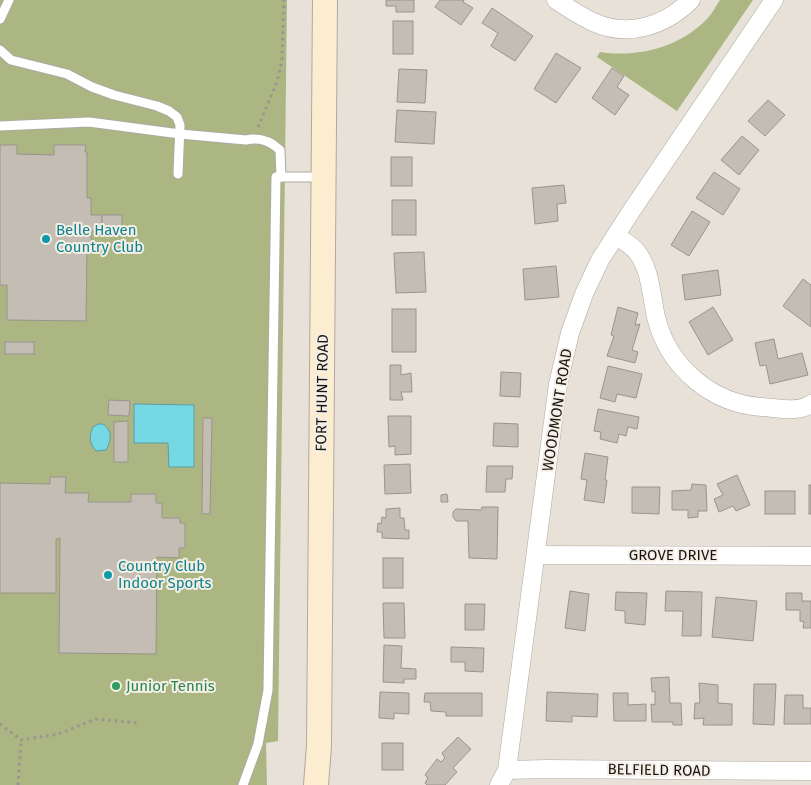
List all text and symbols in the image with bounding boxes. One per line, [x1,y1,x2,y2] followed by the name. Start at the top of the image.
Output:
[56,221,143,256] place label: Belle Haven Country Club
[40,233,52,245] marker: Belle Haven Country Club
[312,334,332,452] street label: FORT HUNT ROAD
[538,347,576,473] street label: WOODMONT ROAD
[629,546,717,564] street label: GROVE DRIVE
[118,557,212,592] place label: Country Club Indoor Sports
[102,569,114,581] marker: Country Club Indoor Sports
[126,677,215,695] place label: Junior Tennis
[110,680,122,692] marker: Junior Tennis
[607,760,711,780] street label: BELFIELD ROAD

